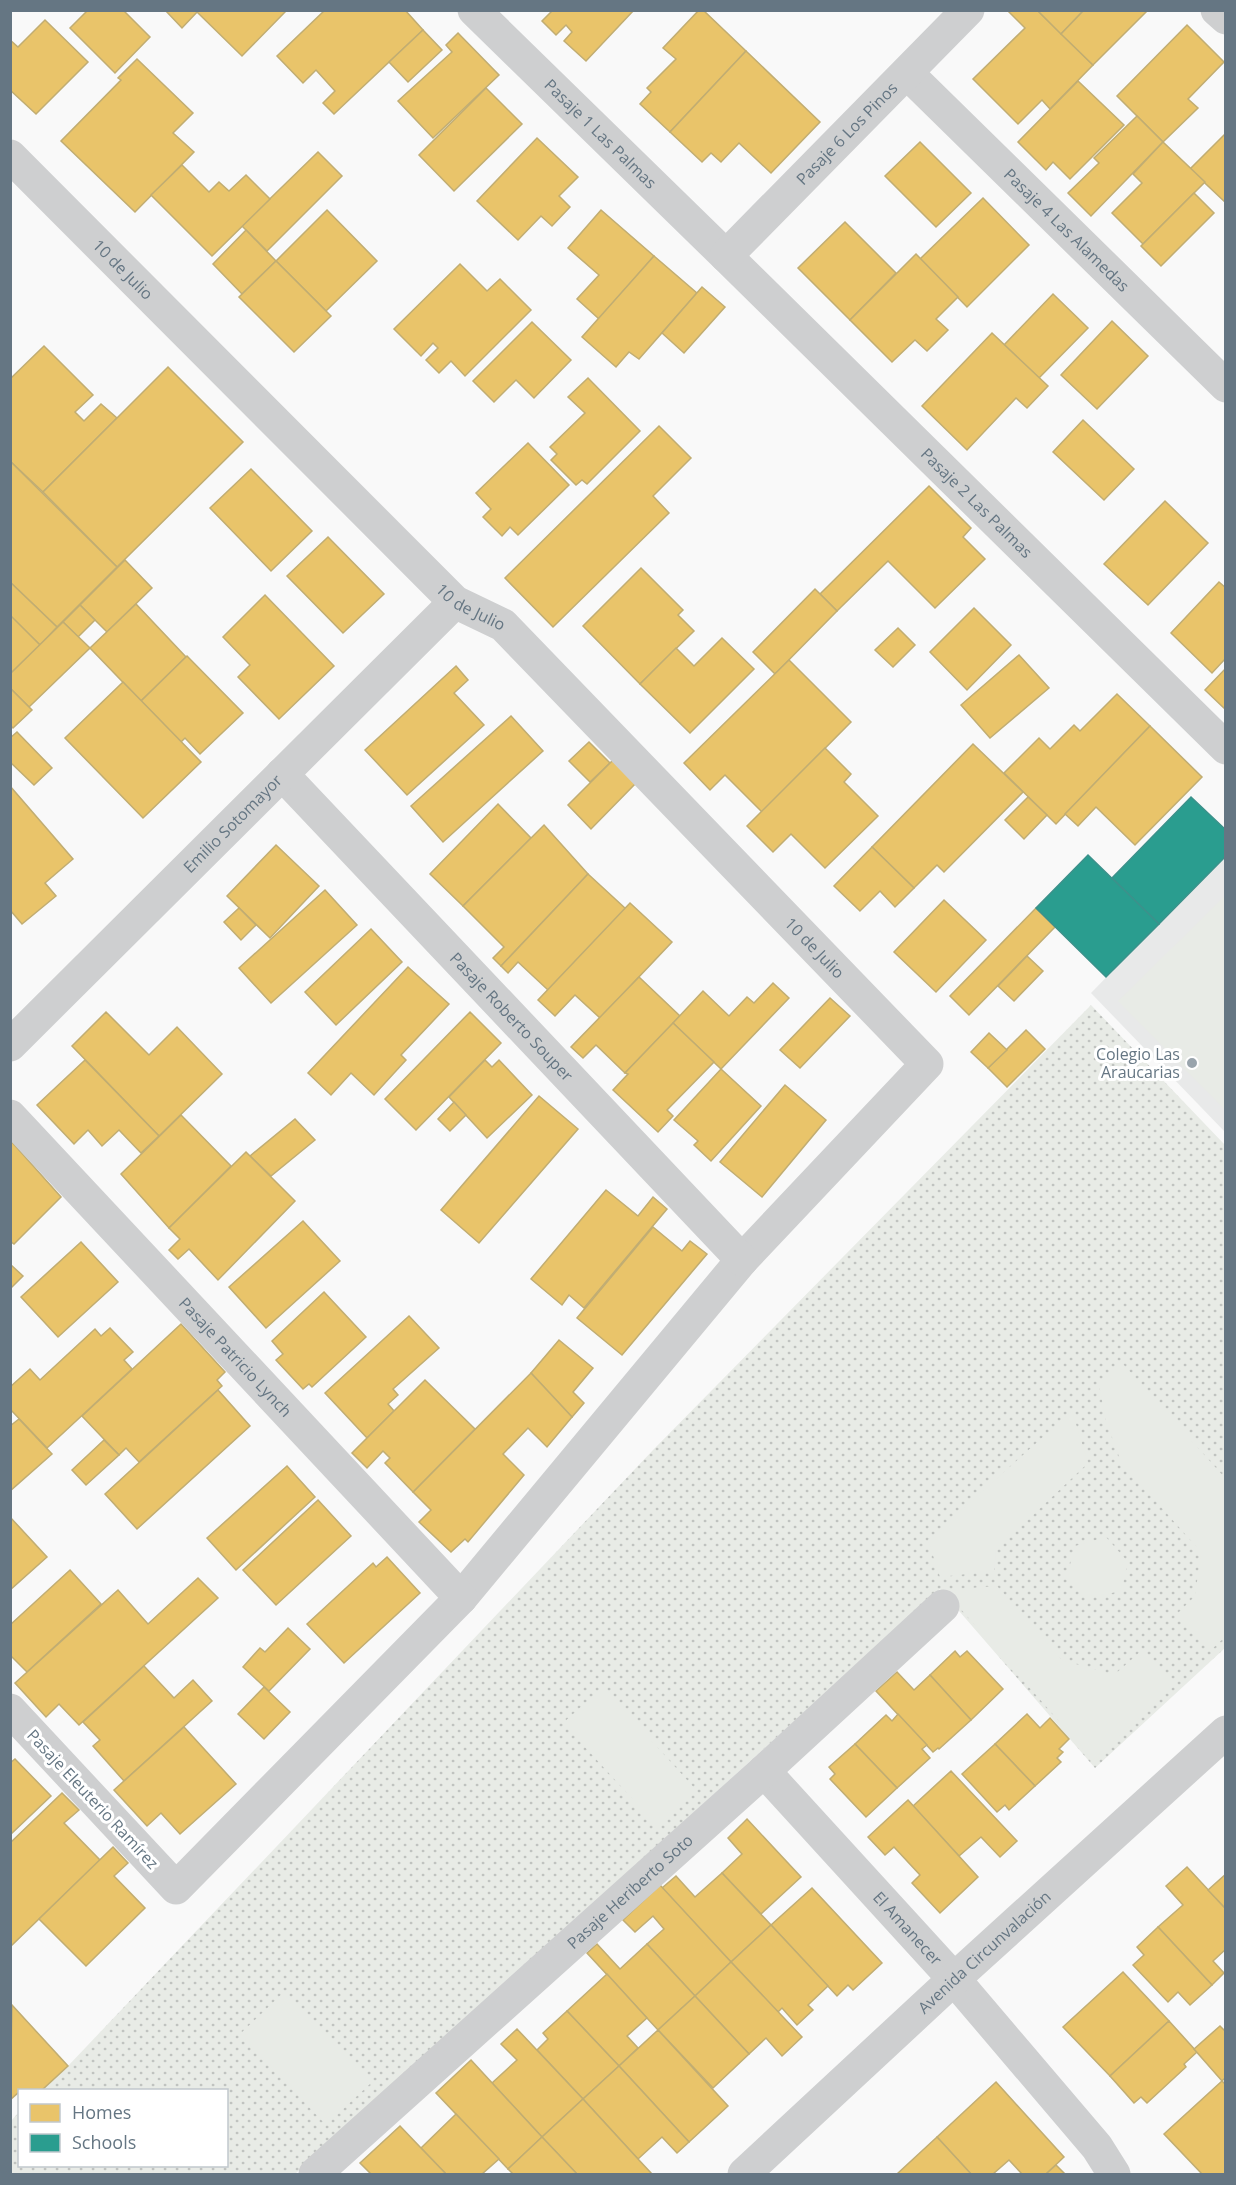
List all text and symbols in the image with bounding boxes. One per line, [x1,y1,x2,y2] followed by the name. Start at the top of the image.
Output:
[540,74,661,193] street label: Pasaje 1 Las Palmas
[791,77,902,190] street label: Pasaje 6 Los Pinos
[999,163,1134,296] street label: Pasaje 4 Las Alamedas
[88,234,158,304] street label: 10 de Julio
[916,443,1037,563] street label: Pasaje 2 Las Palmas
[431,578,509,636] street label: 10 de Julio
[178,769,287,878] street label: Emilio Sotomayor
[780,912,849,983] street label: 10 de Julio
[445,947,578,1086] street label: Pasaje Roberto Souper
[1096,1043,1180,1083] place label: Colegio Las Araucarias
[1185,1056,1199,1070] marker: Colegio Las Araucarias
[174,1292,297,1422] street label: Pasaje Patricio Lynch
[22,1724,164,1874] street label: Pasaje Eleuterio Ramírez
[562,1829,697,1954] street label: Pasaje Heriberto Soto
[913,1886,1055,2018] street label: Avenida Circunvalación
[868,1887,947,1970] street label: El Amanecer
[18,2089,228,2167] legend
[72,2100,131,2124] text: Homes
[72,2130,136,2154] text: Schools

